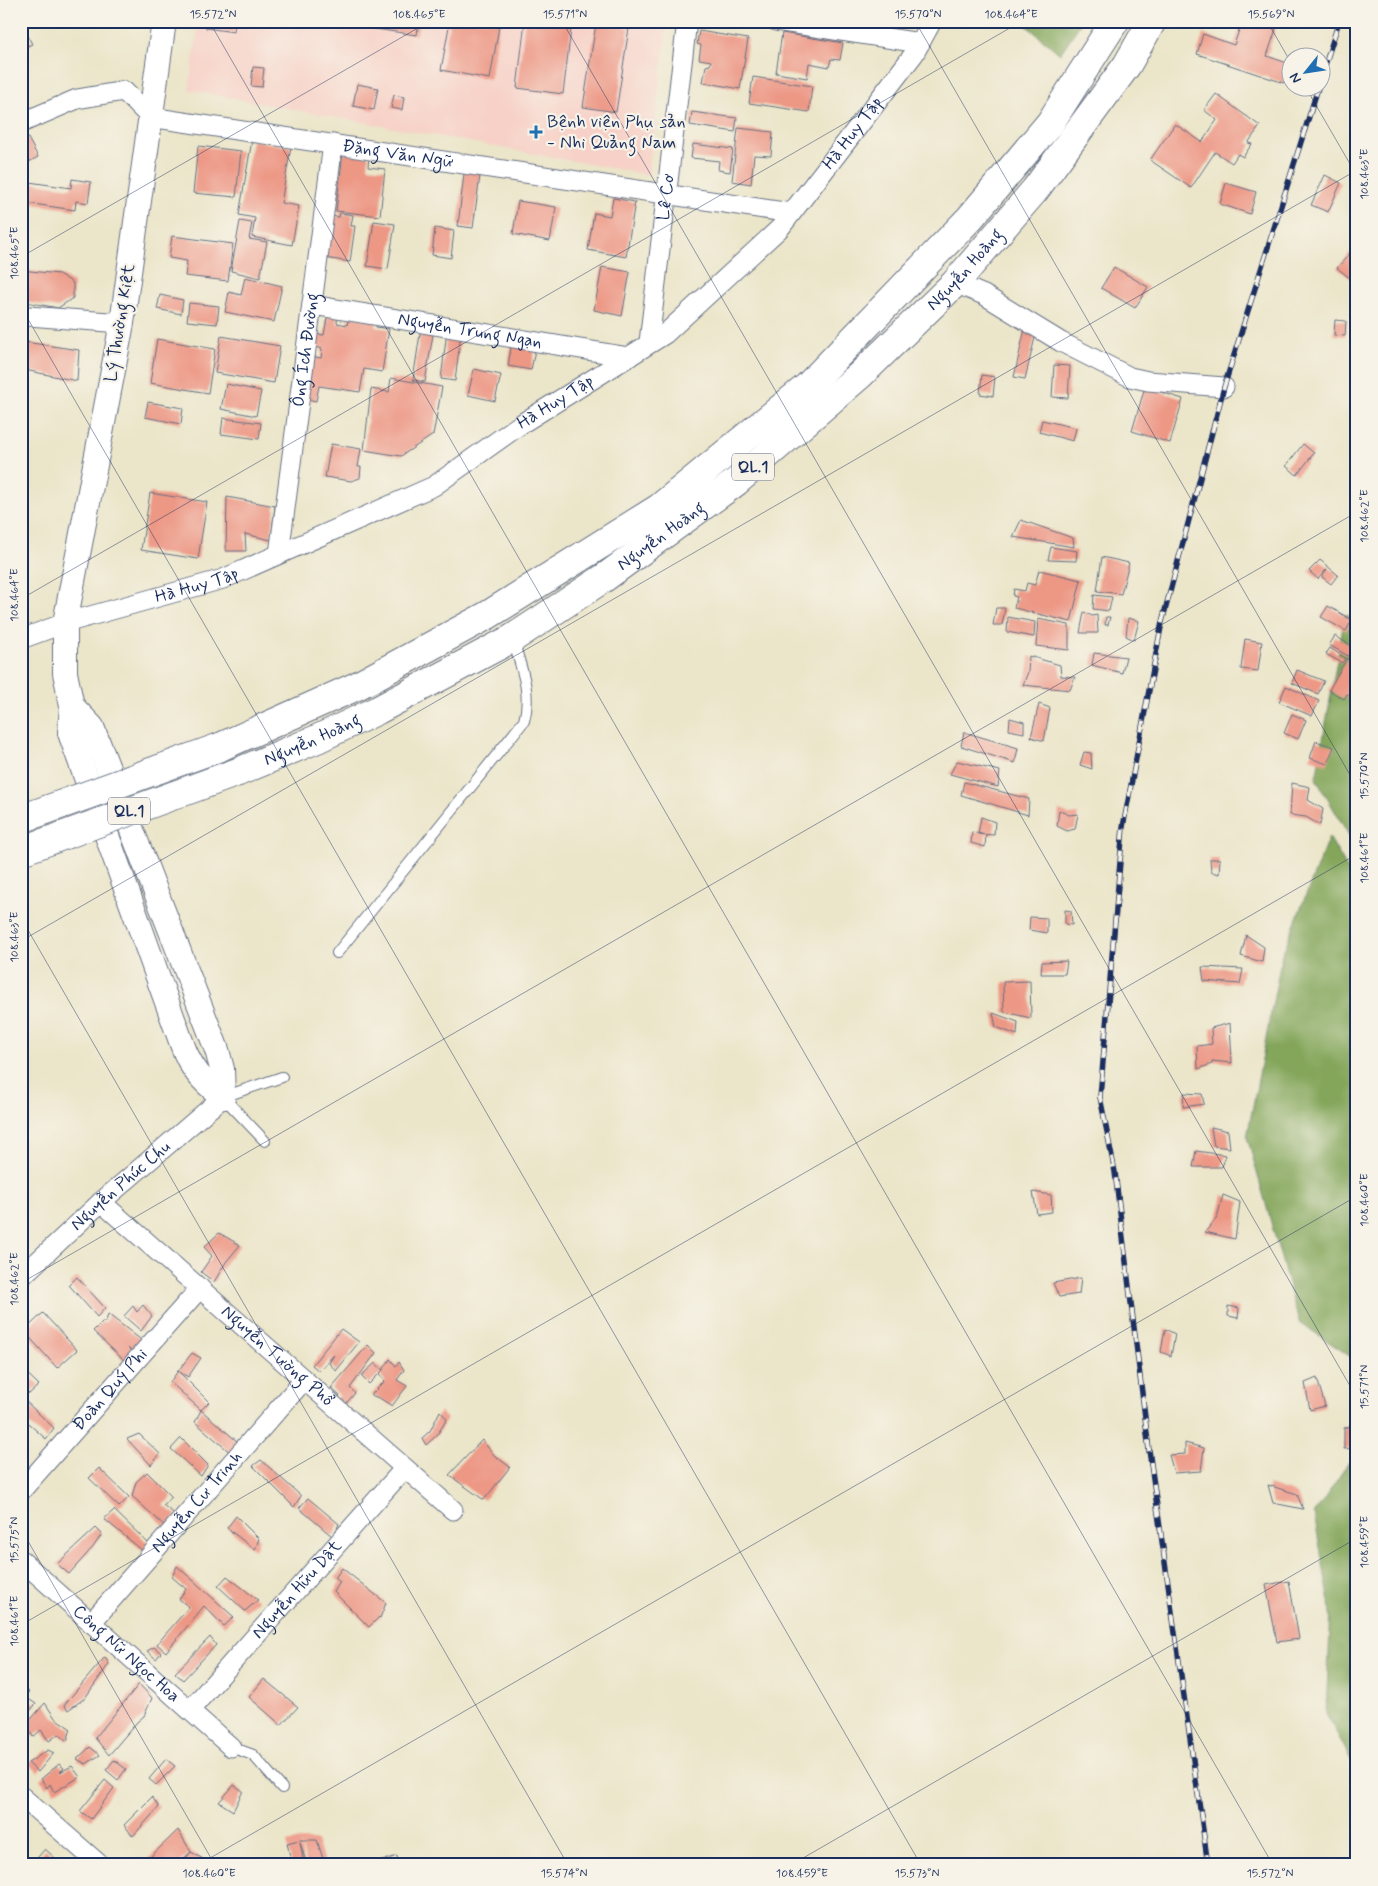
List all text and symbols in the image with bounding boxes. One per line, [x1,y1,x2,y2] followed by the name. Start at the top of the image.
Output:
[189,7,237,23] text: 15.572°N
[393,7,445,23] text: 108.465°E
[543,7,587,23] text: 15.571°N
[894,7,942,23] text: 15.570°N
[984,7,1038,23] text: 108.464°E
[1248,7,1294,23] text: 15.569°N
[1280,48,1330,98] north arrow
[1285,69,1306,87] text: N
[817,92,889,175] street label: Hà Huy Tập
[547,110,686,157] place label: Bệnh viện Phụ sản - Nhi Quảng Nam
[529,125,543,139] marker: Bệnh viện Phụ sản - Nhi Quảng Nam
[341,134,455,174] street label: Đặng Văn Ngữ
[1357,148,1373,200] text: 108.463°E
[651,172,681,222] street label: Lê Cơ
[921,223,1010,316] street label: Nguyễn Hoàng
[7,227,23,279] text: 108.465°E
[99,262,143,384] street label: Lý Thường Kiệt
[286,291,327,408] street label: Ông Ích Đường
[396,307,544,355] street label: Nguyễn Trung Ngạn
[513,369,599,435] street label: Hà Huy Tập
[732,454,774,481] road number: QL.1
[1357,489,1373,543] text: 108.462°E
[612,496,711,577] street label: Nguyễn Hoàng
[152,561,243,609] street label: Hà Huy Tập
[7,568,23,622] text: 108.464°E
[260,708,366,772] street label: Nguyễn Hoàng
[1357,752,1373,800] text: 15.570°N
[108,798,150,824] road number: QL.1
[1357,833,1373,883] text: 108.461°E
[7,911,23,963] text: 108.463°E
[65,1135,176,1236] street label: Nguyễn Phúc Chu
[1357,1173,1373,1227] text: 108.460°E
[7,1252,23,1306] text: 108.462°E
[216,1300,339,1412] street label: Nguyễn Tường Phổ
[67,1343,153,1436] street label: Đoàn Quý Phi
[1357,1365,1373,1409] text: 15.571°N
[146,1446,249,1558] street label: Nguyễn Cư Trinh
[1357,1516,1373,1568] text: 108.459°E
[7,1517,23,1563] text: 15.575°N
[247,1535,347,1644] street label: Nguyễn Hữu Dật
[7,1596,23,1646] text: 108.461°E
[67,1600,185,1708] street label: Công Nữ Ngọc Hoa
[182,1866,236,1882] text: 108.460°E
[541,1866,587,1882] text: 15.574°N
[776,1866,828,1882] text: 108.459°E
[895,1866,939,1882] text: 15.573°N
[1246,1866,1294,1882] text: 15.572°N

